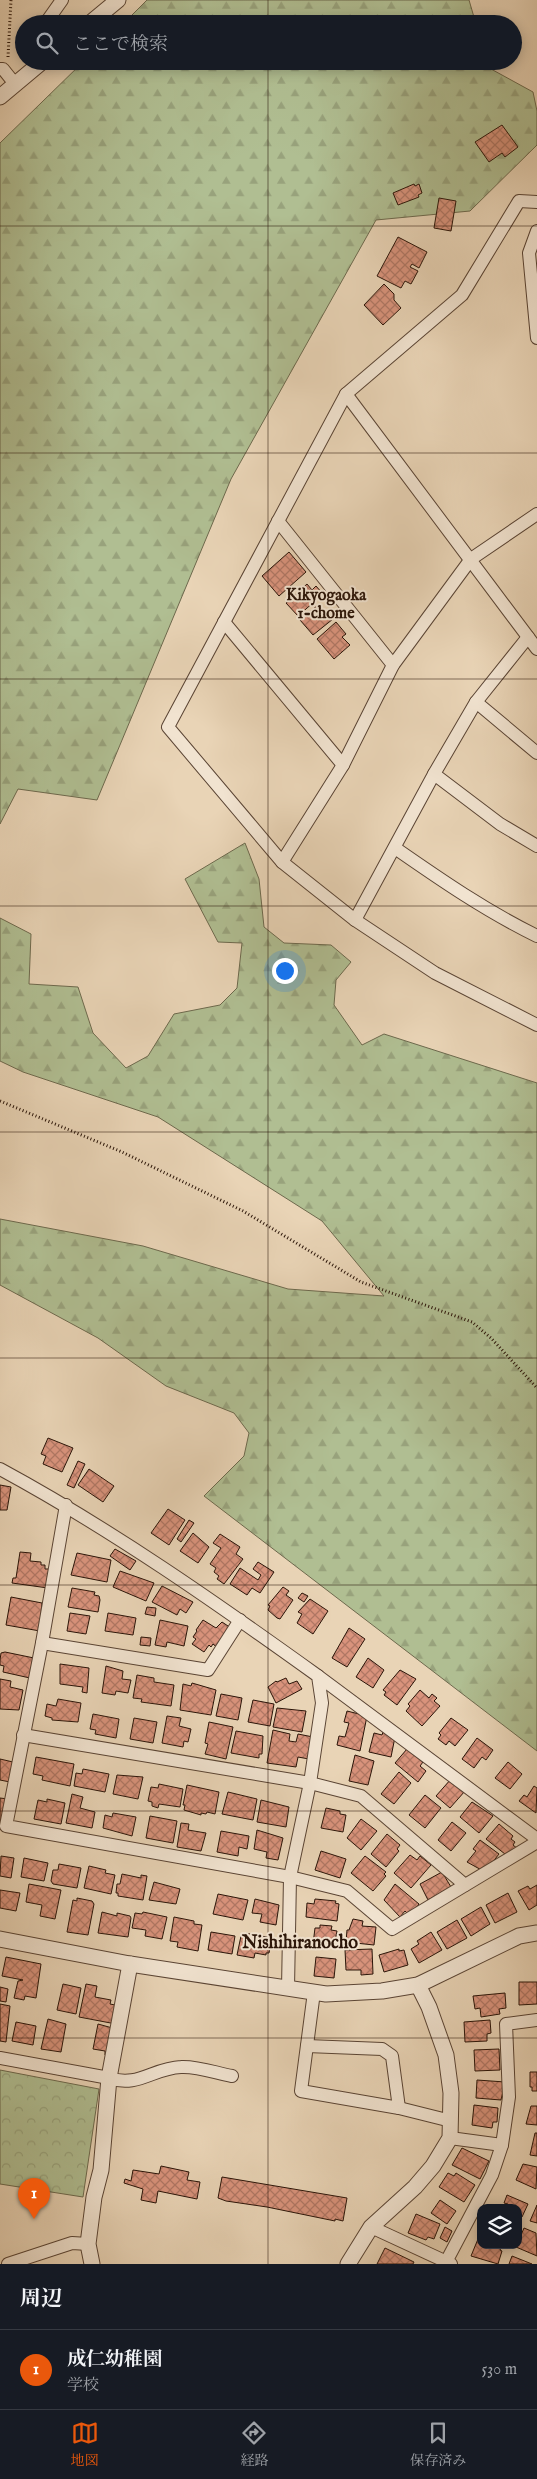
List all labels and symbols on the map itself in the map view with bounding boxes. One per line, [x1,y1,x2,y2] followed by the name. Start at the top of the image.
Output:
[286,586,367,624] district label: Kikyogaoka 1-chome
[272,958,298,984] your location
[241,1932,358,1955] district label: Nishihiranocho
[18,2178,50,2219] pin: 1

